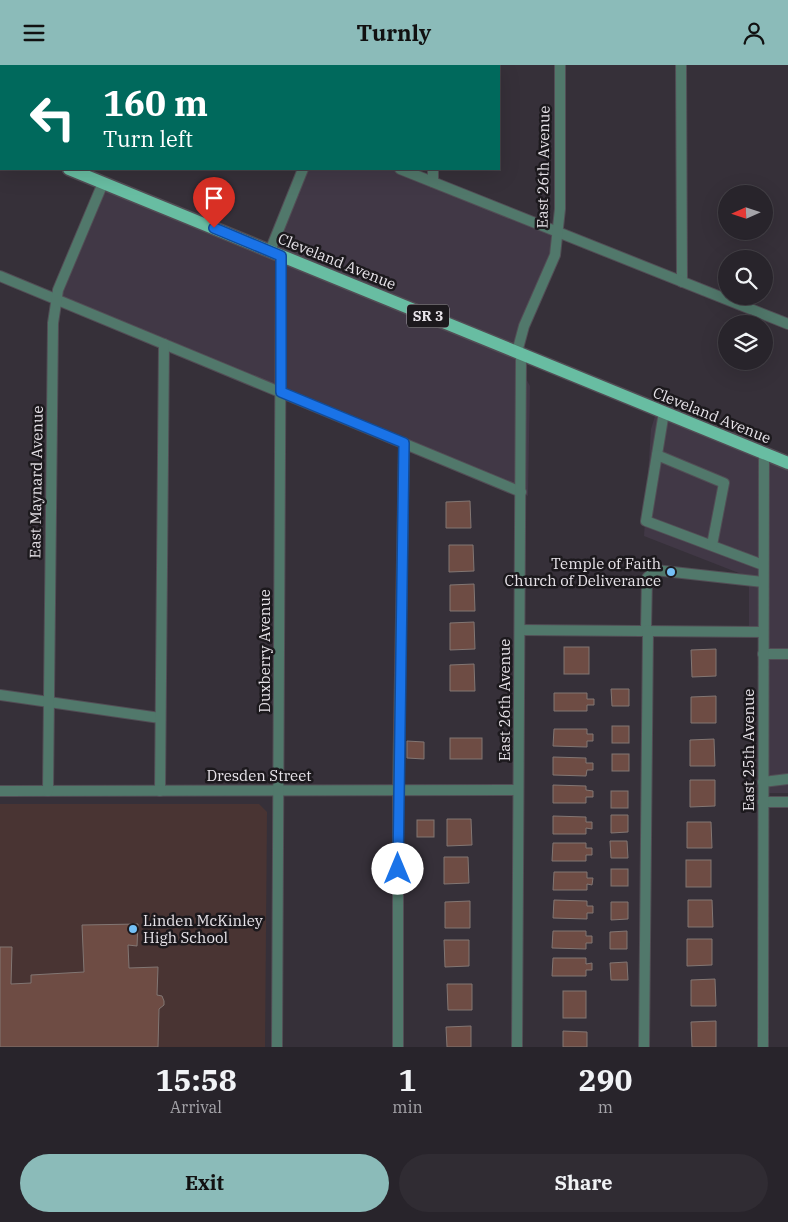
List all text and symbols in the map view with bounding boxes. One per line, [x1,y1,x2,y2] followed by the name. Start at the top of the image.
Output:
[357,18,431,47] text: Turnly
[20,19,48,47] icon: menu
[740,19,768,47] icon: person
[103,80,208,126] text: 160 m
[20,85,85,150] icon: left
[532,106,554,228] street label: East 26th Avenue
[103,124,193,153] text: Turn left
[193,177,235,228] pin
[200,184,228,212] icon: arrive
[718,185,772,240] north arrow
[718,185,773,370] map controls
[275,229,399,293] street label: Cleveland Avenue
[718,250,773,305] button: search
[407,305,449,327] road number: SR 3
[718,315,773,370] button: layers
[650,383,774,447] street label: Cleveland Avenue
[25,406,47,558] street label: East Maynard Avenue
[505,554,661,590] place label: Temple of Faith Church of Deliverance
[665,566,677,578] marker: Temple of Faith Church of Deliverance
[255,589,274,713] street label: Duxberry Avenue
[495,639,514,761] street label: East 26th Avenue
[739,689,758,811] street label: East 25th Avenue
[207,766,311,785] street label: Dresden Street
[371,842,423,894] position arrow
[143,911,263,947] place label: Linden McKinley High School
[127,923,139,935] marker: Linden McKinley High School
[156,1060,237,1099] text: 15:58
[399,1060,417,1099] text: 1
[578,1060,632,1099] text: 290
[170,1097,222,1117] text: Arrival
[392,1097,423,1117] text: min
[598,1097,613,1117] text: m
[20,1154,389,1212] button: Exit
[399,1154,768,1212] button: Share

